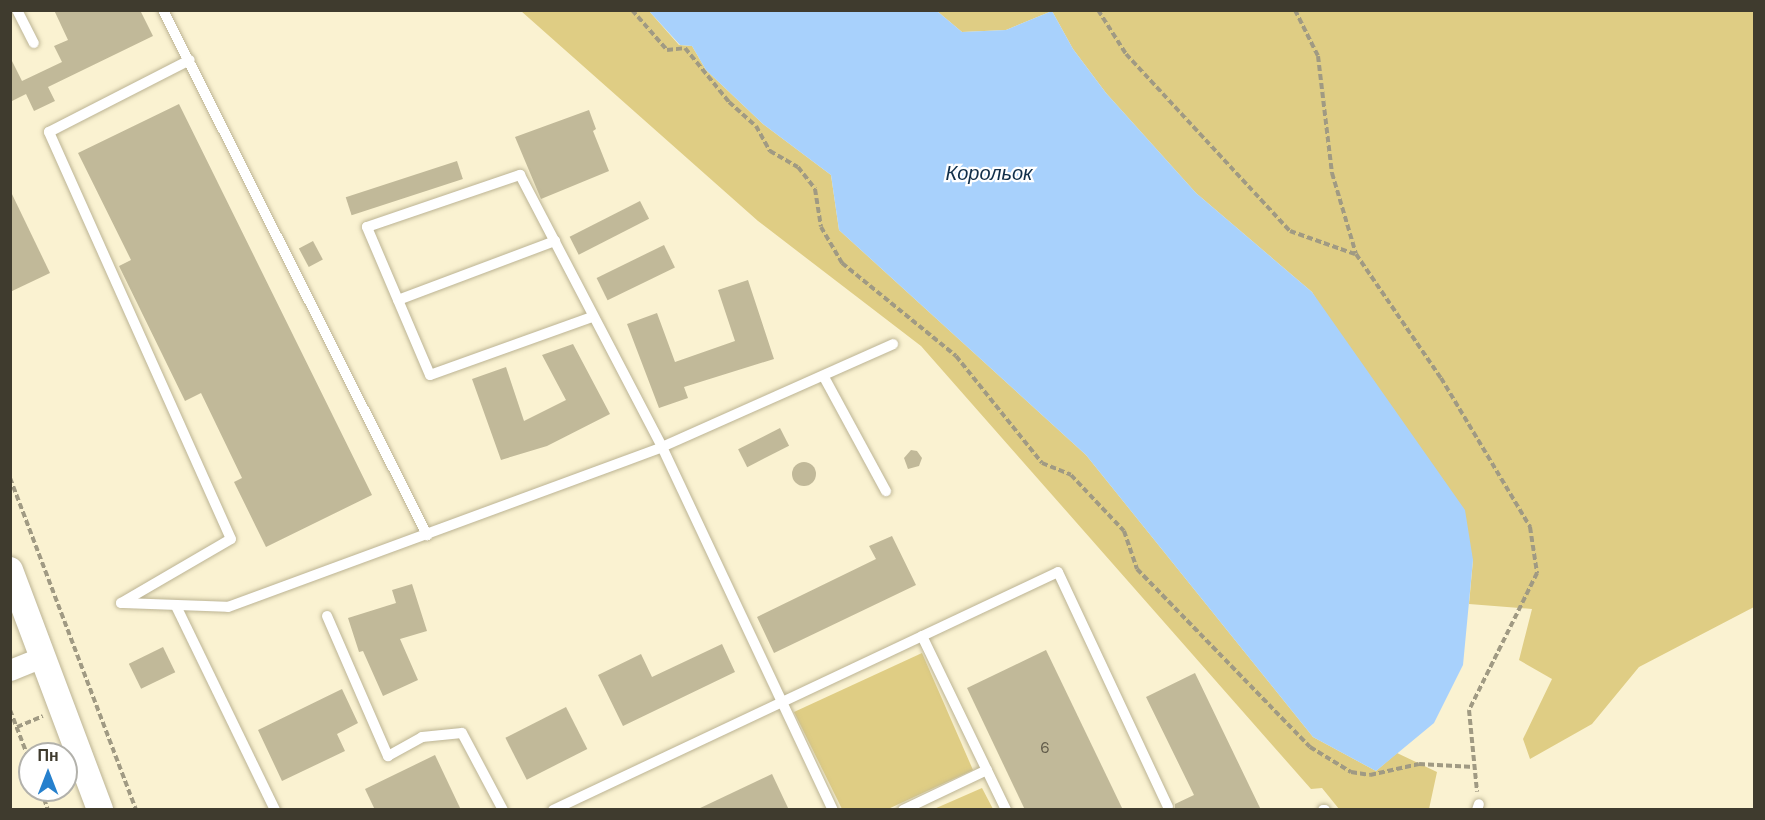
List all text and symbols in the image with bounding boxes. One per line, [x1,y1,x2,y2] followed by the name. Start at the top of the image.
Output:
[945,161,1033,185] water label: Корольок
[1040,740,1050,758] house number: 6
[18,742,78,802] north arrow
[37,745,59,766] text: Пн

